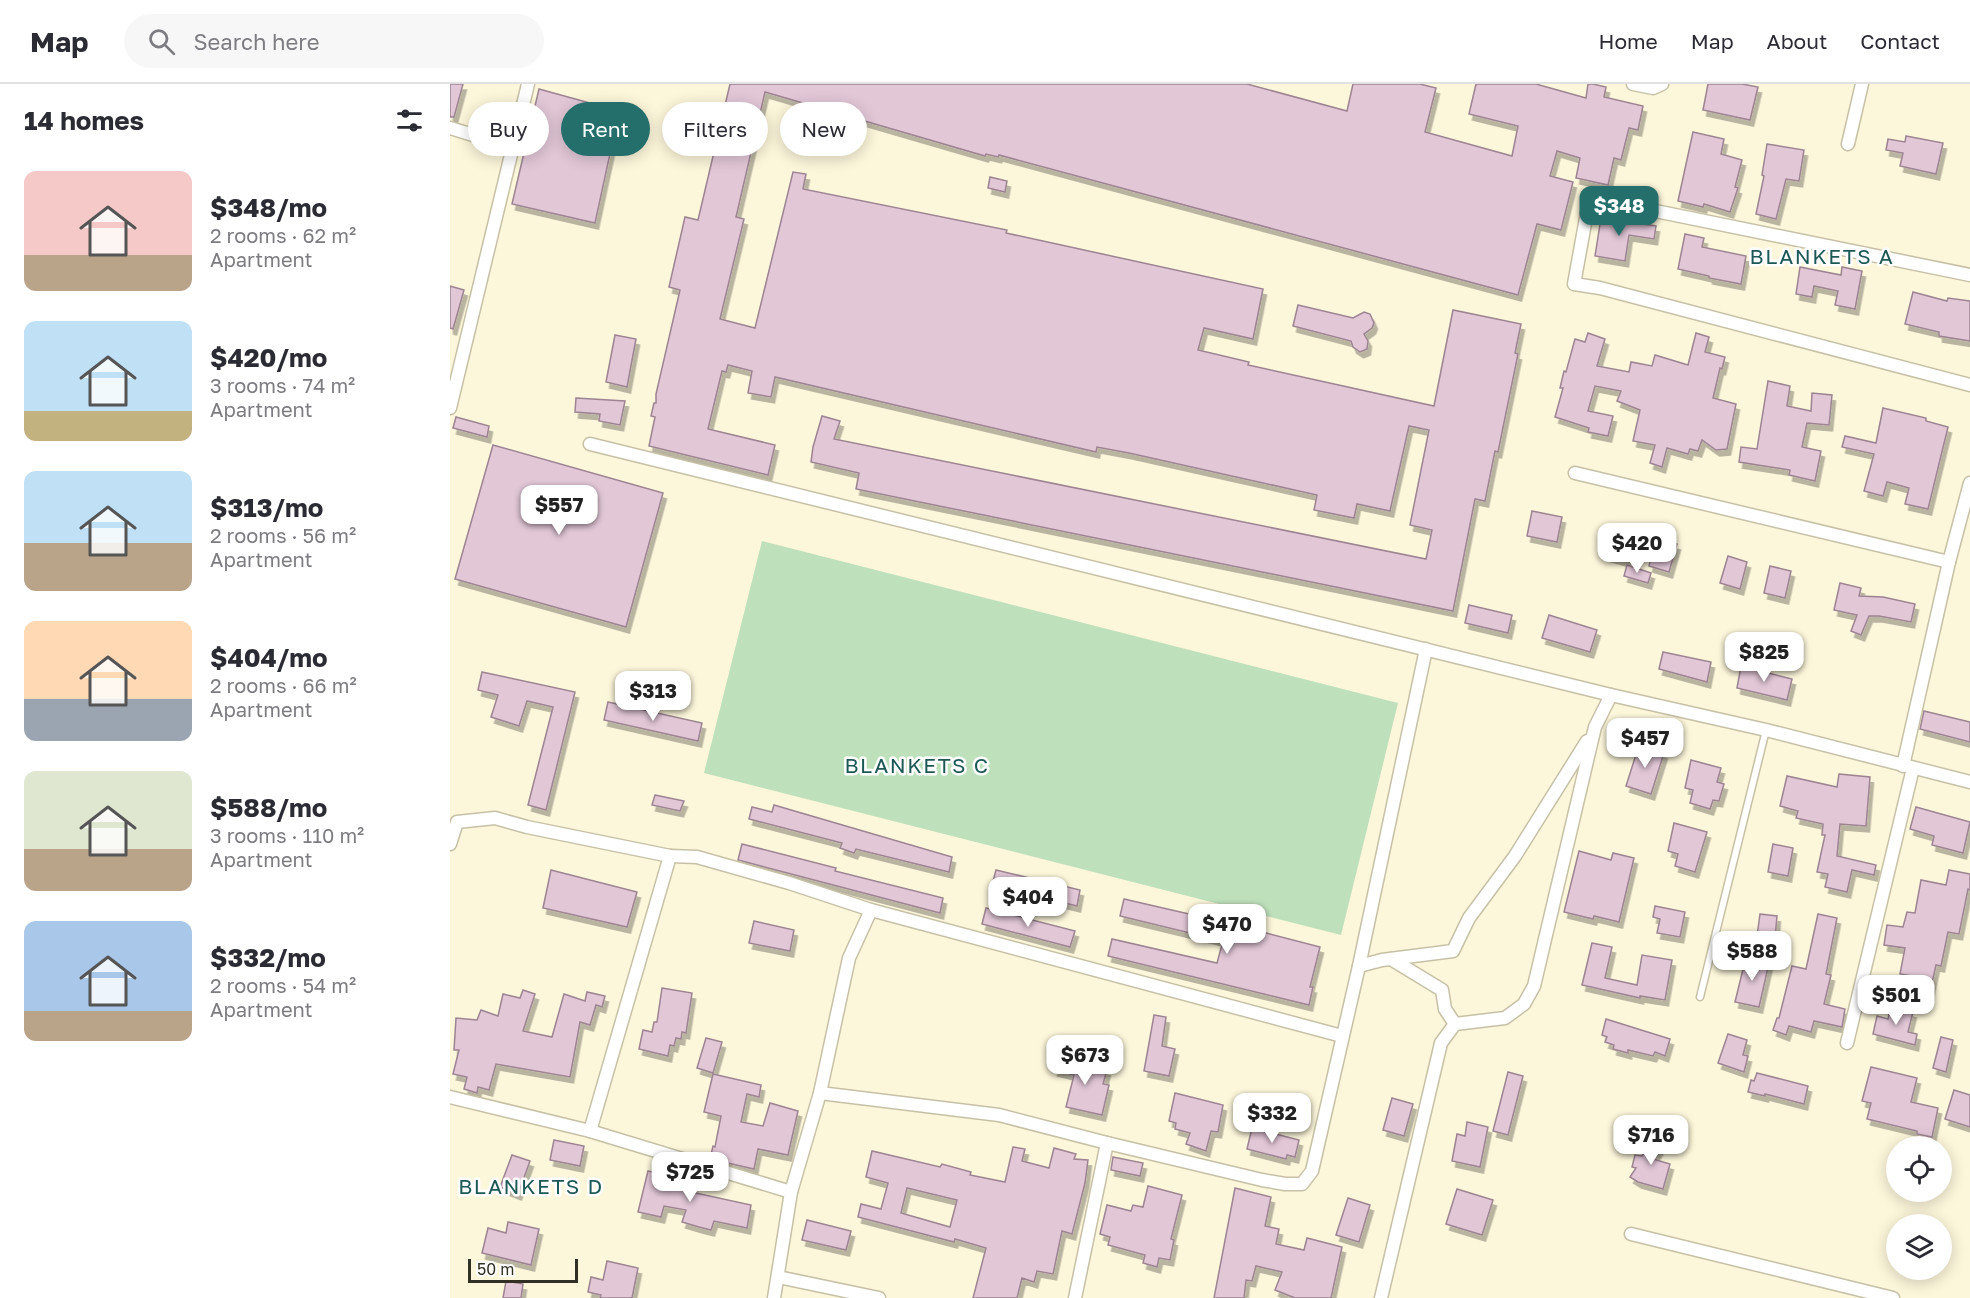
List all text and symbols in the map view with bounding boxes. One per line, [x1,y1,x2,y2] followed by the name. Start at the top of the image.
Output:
[124,14,544,68] search box
[30,25,88,58] text: Map
[145,25,178,58] icon: search
[193,28,319,55] text: Search here
[1598,28,1658,54] text: Home
[1691,28,1734,54] text: Map
[1767,28,1827,54] text: About
[1860,28,1940,54] text: Contact
[468,102,549,156] chip: Buy
[561,102,650,156] chip: Rent
[662,102,768,156] chip: Filters
[780,102,867,156] chip: New
[393,104,426,137] icon: filters
[24,105,144,136] text: 14 homes
[1583,186,1655,237] pin: $348
[210,192,327,223] text: $348/mo
[1594,193,1644,217] text: $348
[72,195,144,267] icon: home
[210,223,356,247] text: 2 rooms · 62 m²
[1750,243,1894,269] district label: BLANKETS A
[210,247,313,271] text: Apartment
[210,342,327,373] text: $420/mo
[72,345,144,417] icon: home
[210,373,355,397] text: 3 rooms · 74 m²
[210,397,313,421] text: Apartment
[523,485,595,536] pin: $557
[210,492,323,523] text: $313/mo
[535,492,583,516] text: $557
[72,495,144,567] icon: home
[210,523,356,547] text: 2 rooms · 56 m²
[1601,523,1673,574] pin: $420
[1611,530,1663,554] text: $420
[210,547,313,571] text: Apartment
[1728,632,1800,683] pin: $825
[1739,639,1789,663] text: $825
[210,642,328,673] text: $404/mo
[72,645,144,717] icon: home
[617,671,689,722] pin: $313
[210,673,357,697] text: 2 rooms · 66 m²
[629,678,677,702] text: $313
[210,697,313,721] text: Apartment
[1609,718,1681,769] pin: $457
[1621,725,1670,749] text: $457
[845,752,990,778] district label: BLANKETS C
[210,792,327,823] text: $588/mo
[72,795,144,867] icon: home
[210,823,364,847] text: 3 rooms · 110 m²
[210,847,313,871] text: Apartment
[992,877,1064,928] pin: $404
[1002,884,1054,908] text: $404
[1191,904,1263,955] pin: $470
[1202,911,1252,935] text: $470
[1716,931,1788,982] pin: $588
[1726,938,1778,962] text: $588
[210,942,326,973] text: $332/mo
[72,945,144,1017] icon: home
[210,973,356,997] text: 2 rooms · 54 m²
[1860,975,1932,1026] pin: $501
[1872,982,1920,1006] text: $501
[210,997,313,1021] text: Apartment
[1049,1035,1121,1086] pin: $673
[1060,1042,1110,1066] text: $673
[1236,1093,1308,1144] pin: $332
[1247,1100,1297,1124] text: $332
[1615,1115,1687,1166] pin: $716
[1627,1122,1675,1146] text: $716
[1886,1136,1952,1280] map controls
[1886,1136,1952,1202] button: locate
[654,1152,726,1203] pin: $725
[666,1159,714,1183] text: $725
[458,1173,604,1199] district label: BLANKETS D
[1886,1214,1952,1280] button: layers
[468,1256,578,1284] scale bar
[477,1259,514,1279] text: 50 m

